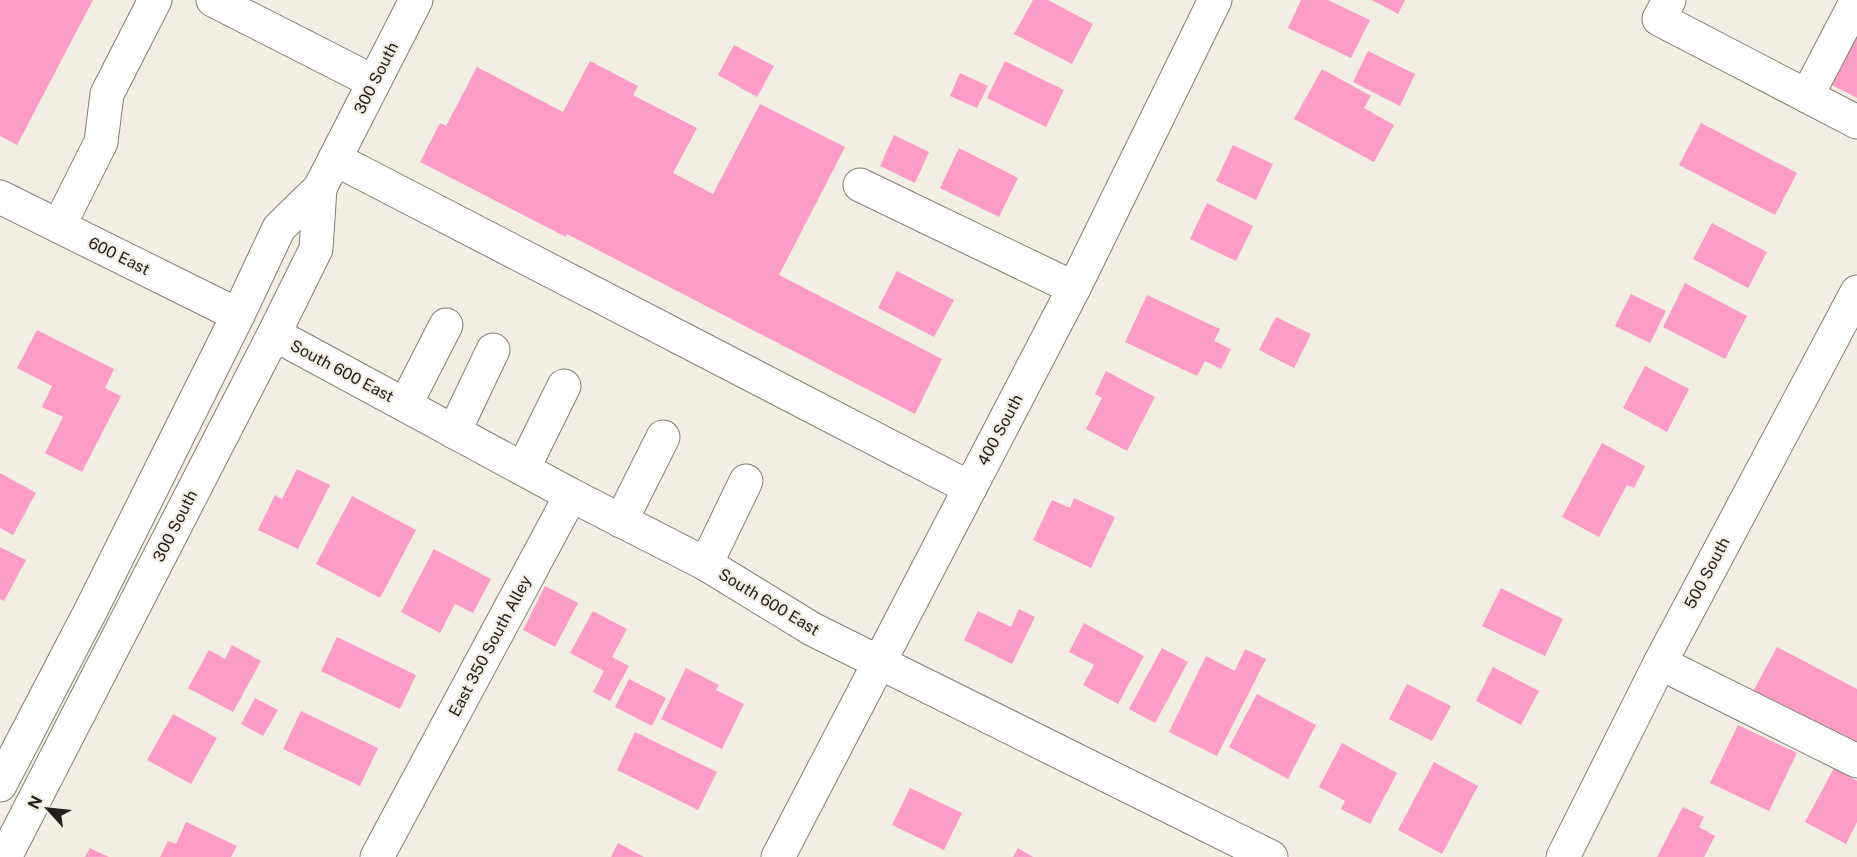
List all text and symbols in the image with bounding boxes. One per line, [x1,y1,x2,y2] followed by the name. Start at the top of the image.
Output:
[350,39,402,117] street label: 300 South
[85,233,153,279] street label: 600 East
[287,336,397,406] street label: South 600 East
[973,391,1027,469] street label: 400 South
[149,487,201,565] street label: 300 South
[1680,534,1734,612] street label: 500 South
[715,564,823,640] street label: South 600 East
[445,572,535,720] street label: East 350 South Alley
[18,779,78,839] north arrow
[24,793,46,812] text: N

